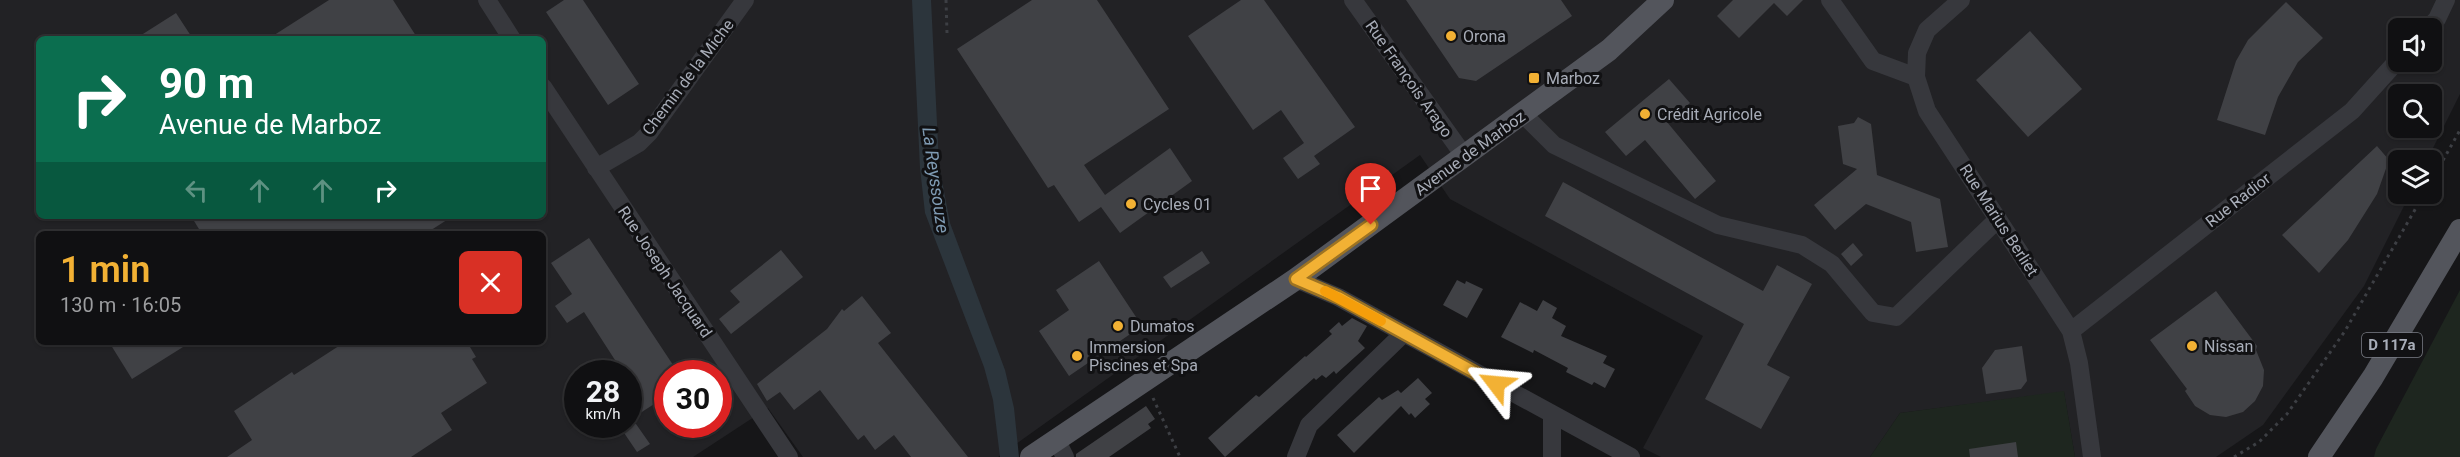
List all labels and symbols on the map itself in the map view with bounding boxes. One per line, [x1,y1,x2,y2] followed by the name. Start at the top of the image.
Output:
[638,15,738,139] street label: Chemin de la Miche
[1362,17,1456,141] street label: Rue François Arago
[1463,27,1506,46] place label: Orona
[1444,29,1458,43] marker: Orona
[1546,69,1600,88] place label: Marboz
[1527,71,1541,85] marker: Marboz
[1657,105,1762,124] place label: Crédit Agricole
[1411,107,1529,199] street label: Avenue de Marboz
[1638,107,1652,121] marker: Crédit Agricole
[918,126,954,234] water label: La Reyssouze
[1956,161,2042,279] street label: Rue Marius Berliet
[1345,163,1396,225] pin
[2202,168,2275,231] street label: Rue Radior
[1143,195,1212,214] place label: Cycles 01
[1124,197,1138,211] marker: Cycles 01
[614,203,716,341] street label: Rue Joseph Jacquard
[1130,317,1195,336] place label: Dumatos
[1111,319,1125,333] marker: Dumatos
[2362,333,2422,357] road number: D 117a
[2204,337,2253,356] place label: Nissan
[1089,338,1198,375] place label: Immersion Piscines et Spa
[2185,339,2199,353] marker: Nissan
[1070,349,1084,363] marker: Immersion Piscines et Spa
[1464,352,1528,416] position arrow
[654,360,732,438] speed limit sign: 30

